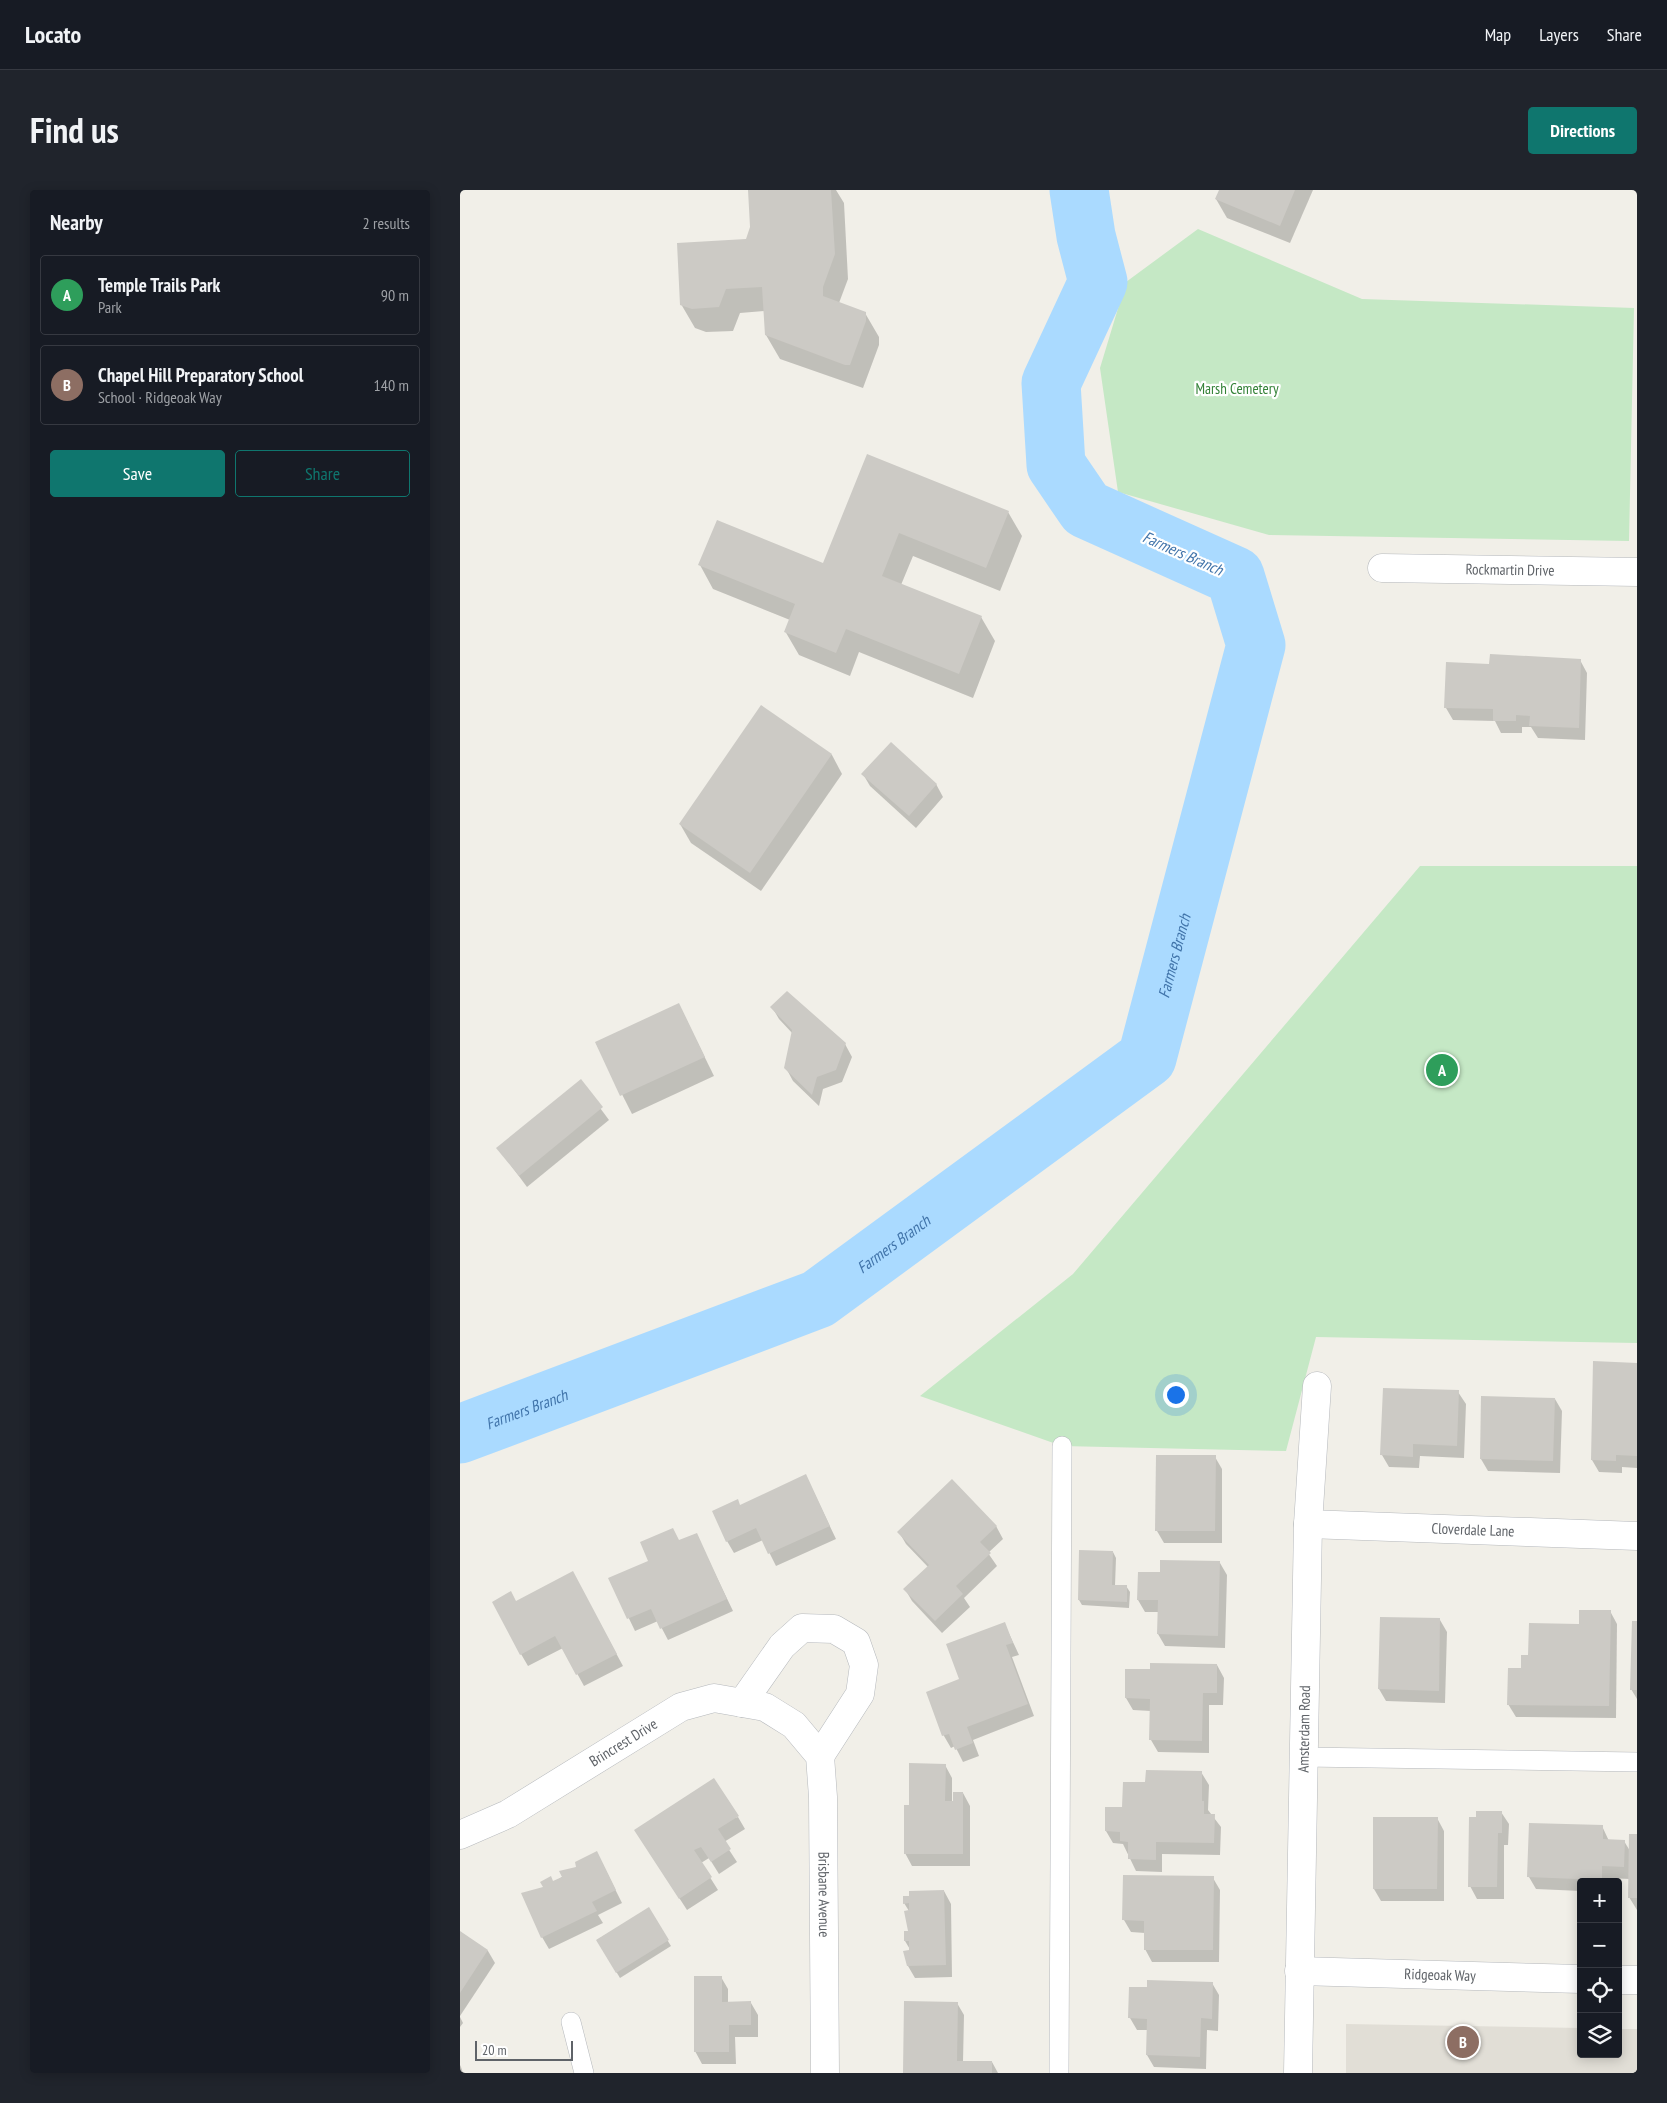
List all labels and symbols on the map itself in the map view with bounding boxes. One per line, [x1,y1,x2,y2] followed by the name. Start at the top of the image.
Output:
[1195,379,1279,398] park label: Marsh Cemetery
[1140,526,1227,580] water label: Farmers Branch
[1465,559,1555,580] street label: Rockmartin Drive
[1153,911,1195,1000] water label: Farmers Branch
[1426,1051,1458,1089] pin: A
[853,1210,935,1277] water label: Farmers Branch
[1163,1382,1189,1408] your location
[483,1384,571,1433] water label: Farmers Branch
[1431,1519,1515,1541] street label: Cloverdale Lane
[1293,1685,1314,1773] street label: Amsterdam Road
[586,1714,661,1770] street label: Brincrest Drive
[814,1852,834,1937] street label: Brisbane Avenue
[1404,1964,1476,1985] street label: Ridgeoak Way
[1447,2023,1479,2061] pin: B
[475,2038,572,2061] scale bar

